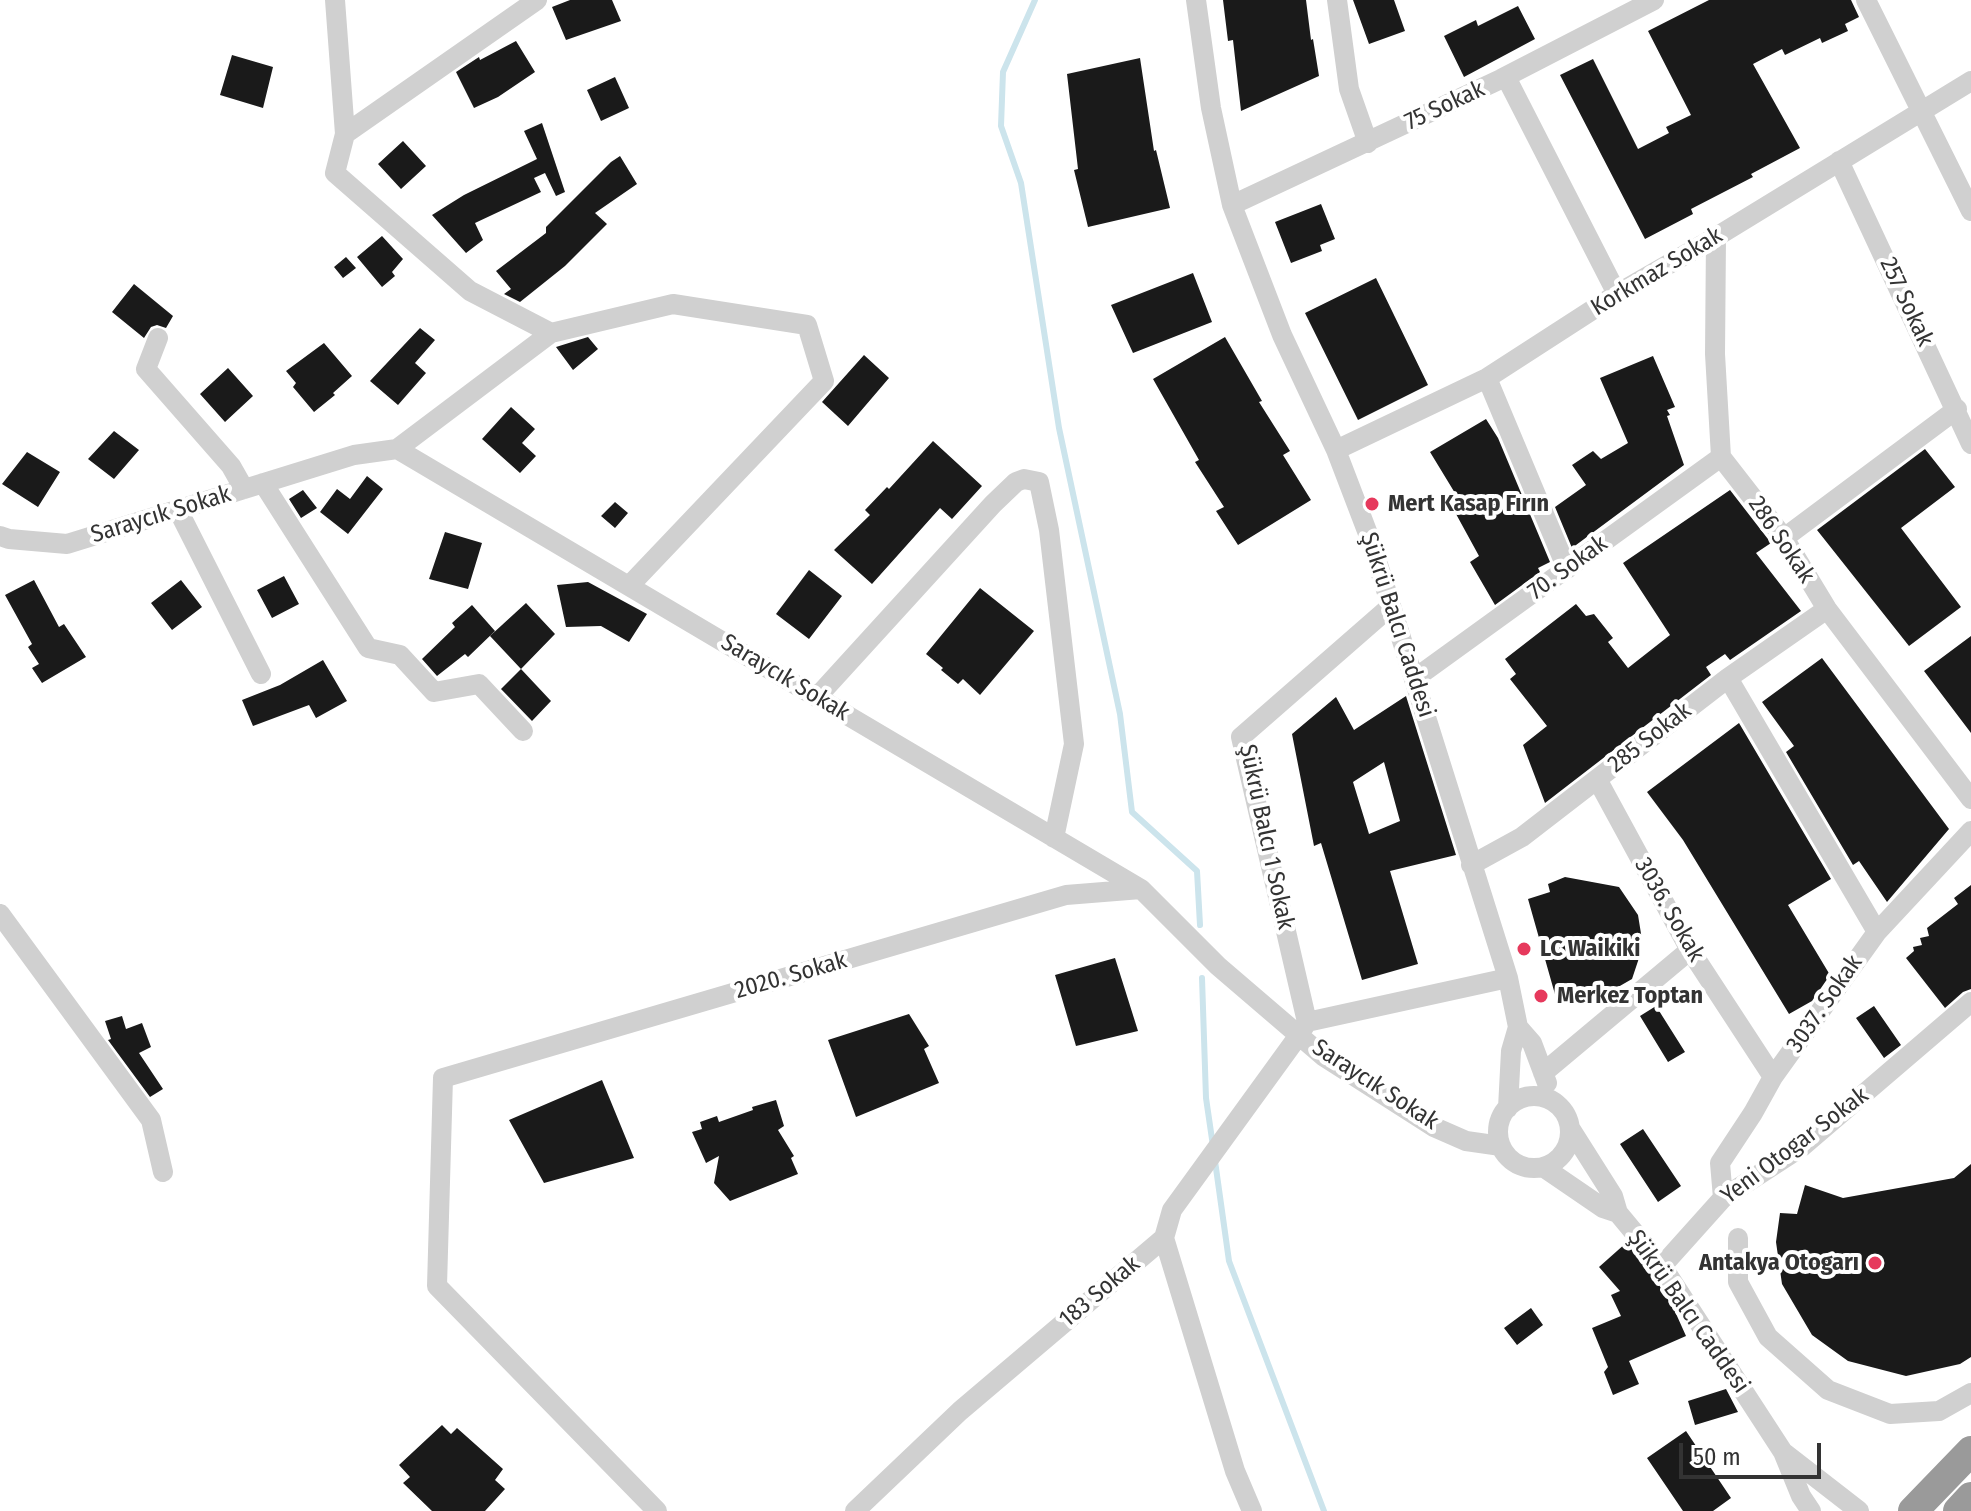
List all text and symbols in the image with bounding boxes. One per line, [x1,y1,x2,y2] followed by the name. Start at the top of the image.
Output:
[1401,75,1489,137] street label: 75 Sokak
[1586,221,1728,323] street label: Korkmaz Sokak
[1873,253,1939,351] street label: 257 Sokak
[88,480,234,550] street label: Saraycık Sokak
[1388,490,1549,518] place label: Mert Kasap Fırın
[1742,491,1820,589] street label: 286 Sokak
[1363,495,1381,513] marker: Mert Kasap Fırın
[1354,529,1440,721] street label: Şükrü Balcı Caddesi
[1523,530,1613,606] street label: 70. Sokak
[716,628,854,728] street label: Saraycık Sokak
[1603,697,1697,779] street label: 285 Sokak
[1232,742,1300,932] street label: Şükrü Balcı 1 Sokak
[1628,853,1710,967] street label: 3036. Sokak
[1540,935,1641,963] place label: LC Waikiki
[1515,940,1533,958] marker: LC Waikiki
[732,946,850,1006] street label: 2020. Sokak
[1781,950,1869,1058] street label: 3037. Sokak
[1557,982,1703,1010] place label: Merkez Toptan
[1532,987,1550,1005] marker: Merkez Toptan
[1306,1034,1444,1136] street label: Saraycık Sokak
[1716,1081,1874,1211] street label: Yeni Otogar Sokak
[1621,1225,1755,1399] street label: Şükrü Balcı Caddesi
[1699,1249,1859,1277] place label: Antakya Otogarı
[1054,1250,1146,1334] street label: 183 Sokak
[1866,1254,1884,1272] marker: Antakya Otogarı
[1683,1427,1825,1477] scale bar
[1693,1443,1741,1471] text: 50 m

